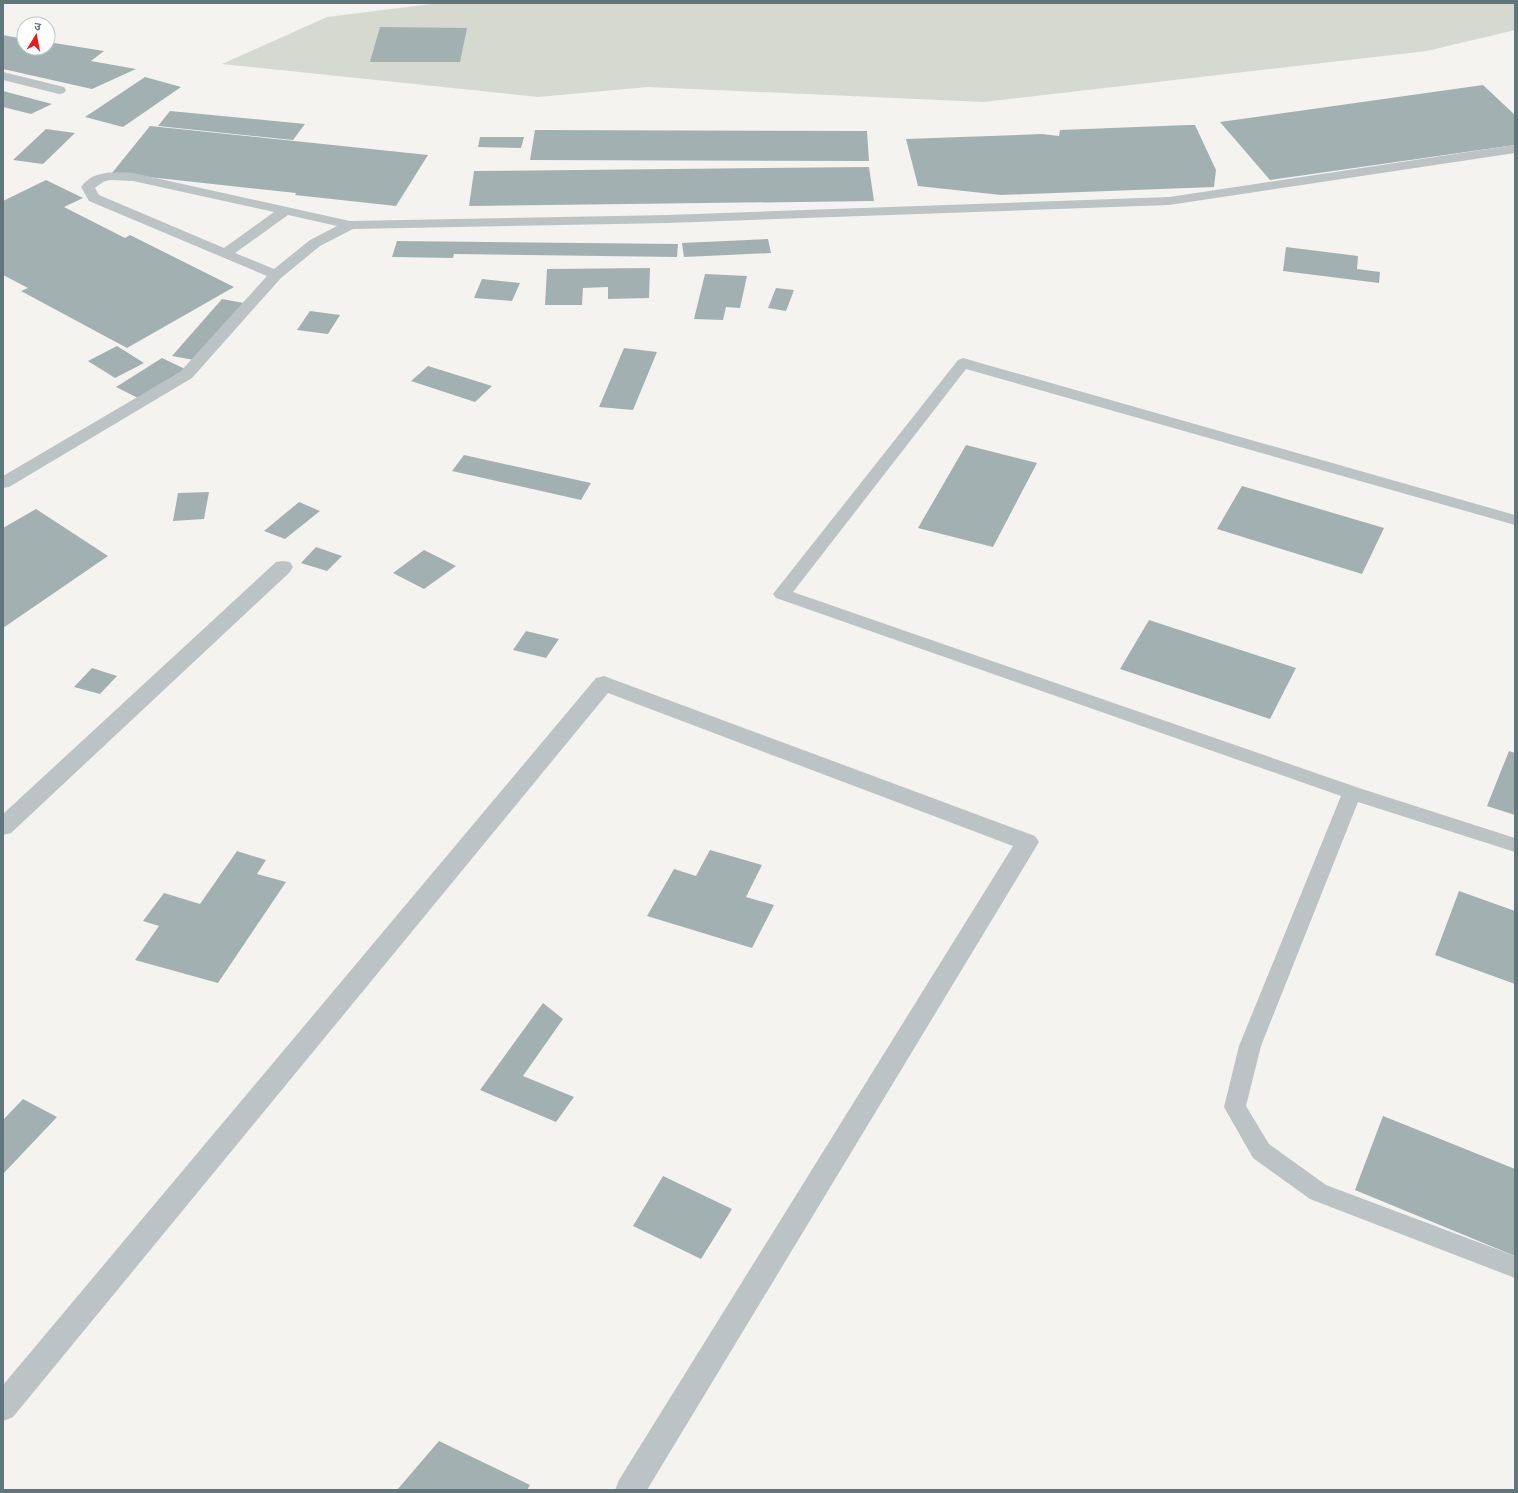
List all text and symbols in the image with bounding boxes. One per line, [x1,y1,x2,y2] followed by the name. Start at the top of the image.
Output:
[16,16,56,56] north arrow
[33,19,43,34] text: उ

